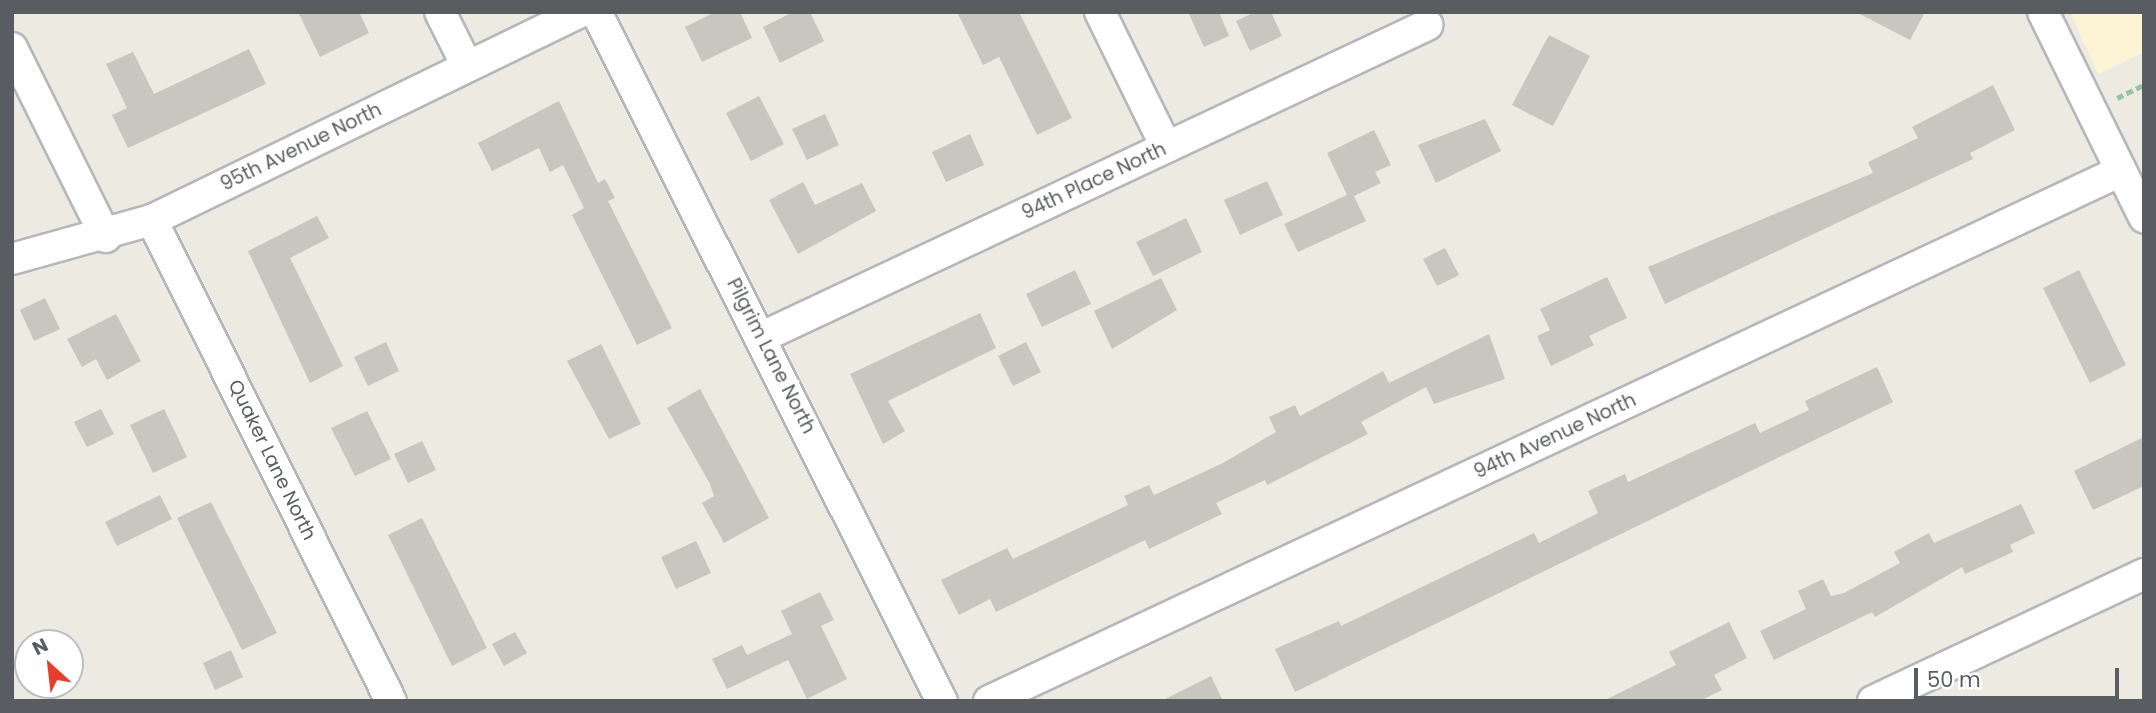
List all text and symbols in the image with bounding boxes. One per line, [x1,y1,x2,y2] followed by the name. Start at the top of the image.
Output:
[217,98,385,196] street label: 95th Avenue North
[1018,138,1170,224] street label: 94th Place North
[722,274,820,438] street label: Pilgrim Lane North
[223,376,321,544] street label: Quaker Lane North
[1470,388,1640,484] street label: 94th Avenue North
[14,629,84,699] north arrow
[28,631,53,662] text: N
[1918,654,2123,698] scale bar
[1927,665,1981,694] text: 50 m

